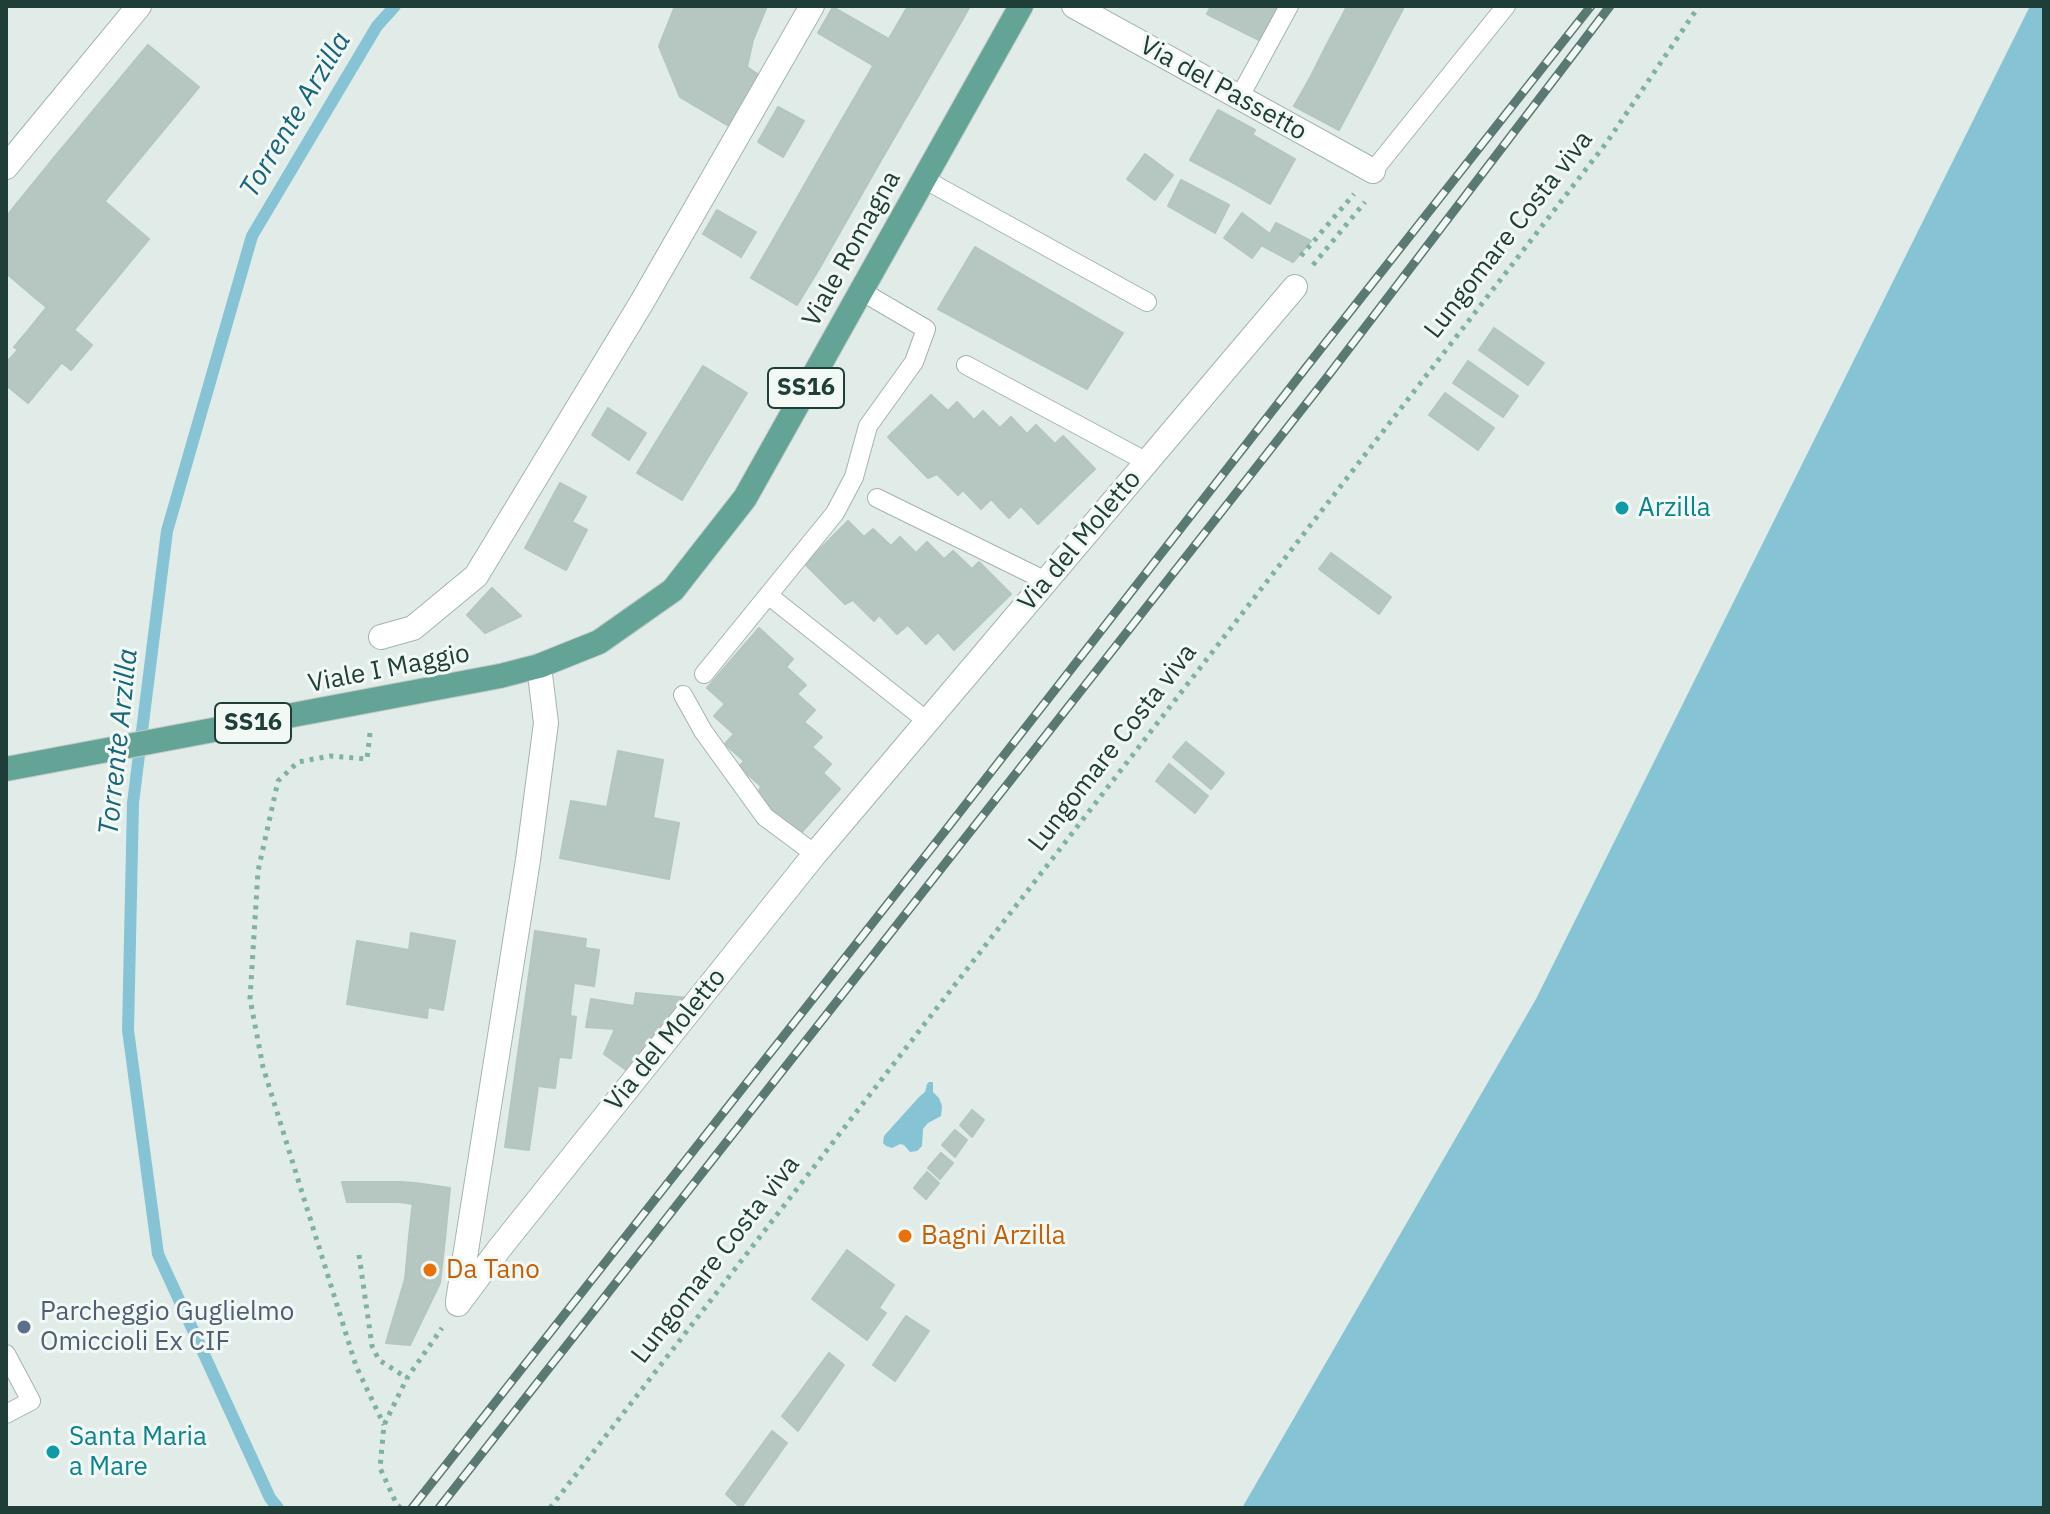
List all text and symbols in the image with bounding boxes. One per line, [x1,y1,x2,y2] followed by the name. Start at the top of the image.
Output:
[233,26,359,204] water label: Torrente Arzilla
[1134,30,1312,148] street label: Via del Passetto
[1418,125,1600,345] street label: Lungomare Costa viva
[796,166,908,332] street label: Viale Romagna
[768,368,844,408] road number: SS16
[1012,464,1148,618] street label: Via del Moletto
[1638,492,1711,524] place label: Arzilla
[1613,499,1631,517] marker: Arzilla
[306,638,472,700] street label: Viale I Maggio
[1022,638,1204,858] street label: Lungomare Costa viva
[92,647,146,837] water label: Torrente Arzilla
[215,703,291,743] road number: SS16
[599,962,733,1118] street label: Via del Moletto
[625,1150,807,1370] street label: Lungomare Costa viva
[921,1220,1066,1252] place label: Bagni Arzilla
[896,1227,914,1245] marker: Bagni Arzilla
[446,1254,540,1286] place label: Da Tano
[421,1261,439,1279] marker: Da Tano
[40,1296,294,1358] place label: Parcheggio Guglielmo Omiccioli Ex CIF
[15,1318,33,1336] marker: Parcheggio Guglielmo Omiccioli Ex CIF
[69,1421,207,1482] place label: Santa Maria a Mare
[44,1443,62,1461] marker: Santa Maria a Mare

